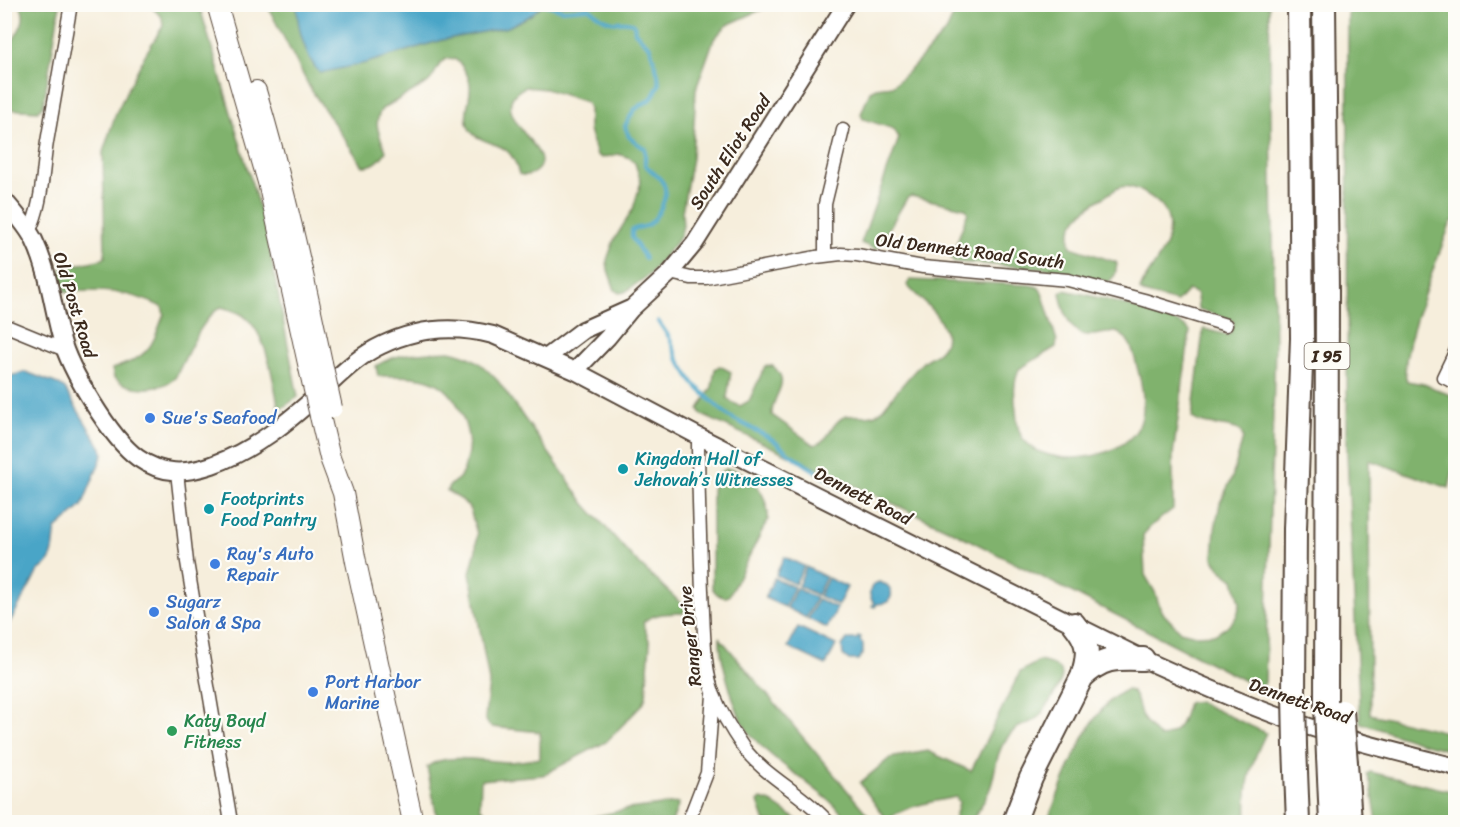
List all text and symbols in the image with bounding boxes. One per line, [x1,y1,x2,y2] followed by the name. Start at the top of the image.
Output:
[681,86,780,216] street label: South Eliot Road
[874,224,1066,278] street label: Old Dennett Road South
[44,248,107,363] street label: Old Post Road
[1304,343,1350,369] road number: I 95
[162,402,278,434] place label: Sue's Seafood
[143,411,157,425] marker: Sue's Seafood
[634,443,794,496] place label: Kingdom Hall of Jehovah’s Witnesses
[808,458,919,535] street label: Dennett Road
[616,462,630,476] marker: Kingdom Hall of Jehovah’s Witnesses
[221,483,317,536] place label: Footprints Food Pantry
[202,502,216,516] marker: Footprints Food Pantry
[227,538,314,591] place label: Ray's Auto Repair
[208,557,222,571] marker: Ray's Auto Repair
[669,584,711,688] street label: Ranger Drive
[166,586,261,639] place label: Sugarz Salon & Spa
[147,605,161,619] marker: Sugarz Salon & Spa
[325,666,422,719] place label: Port Harbor Marine
[1244,669,1357,734] street label: Dennett Road
[306,685,320,699] marker: Port Harbor Marine
[184,705,267,758] place label: Katy Boyd Fitness
[165,724,179,738] marker: Katy Boyd Fitness

